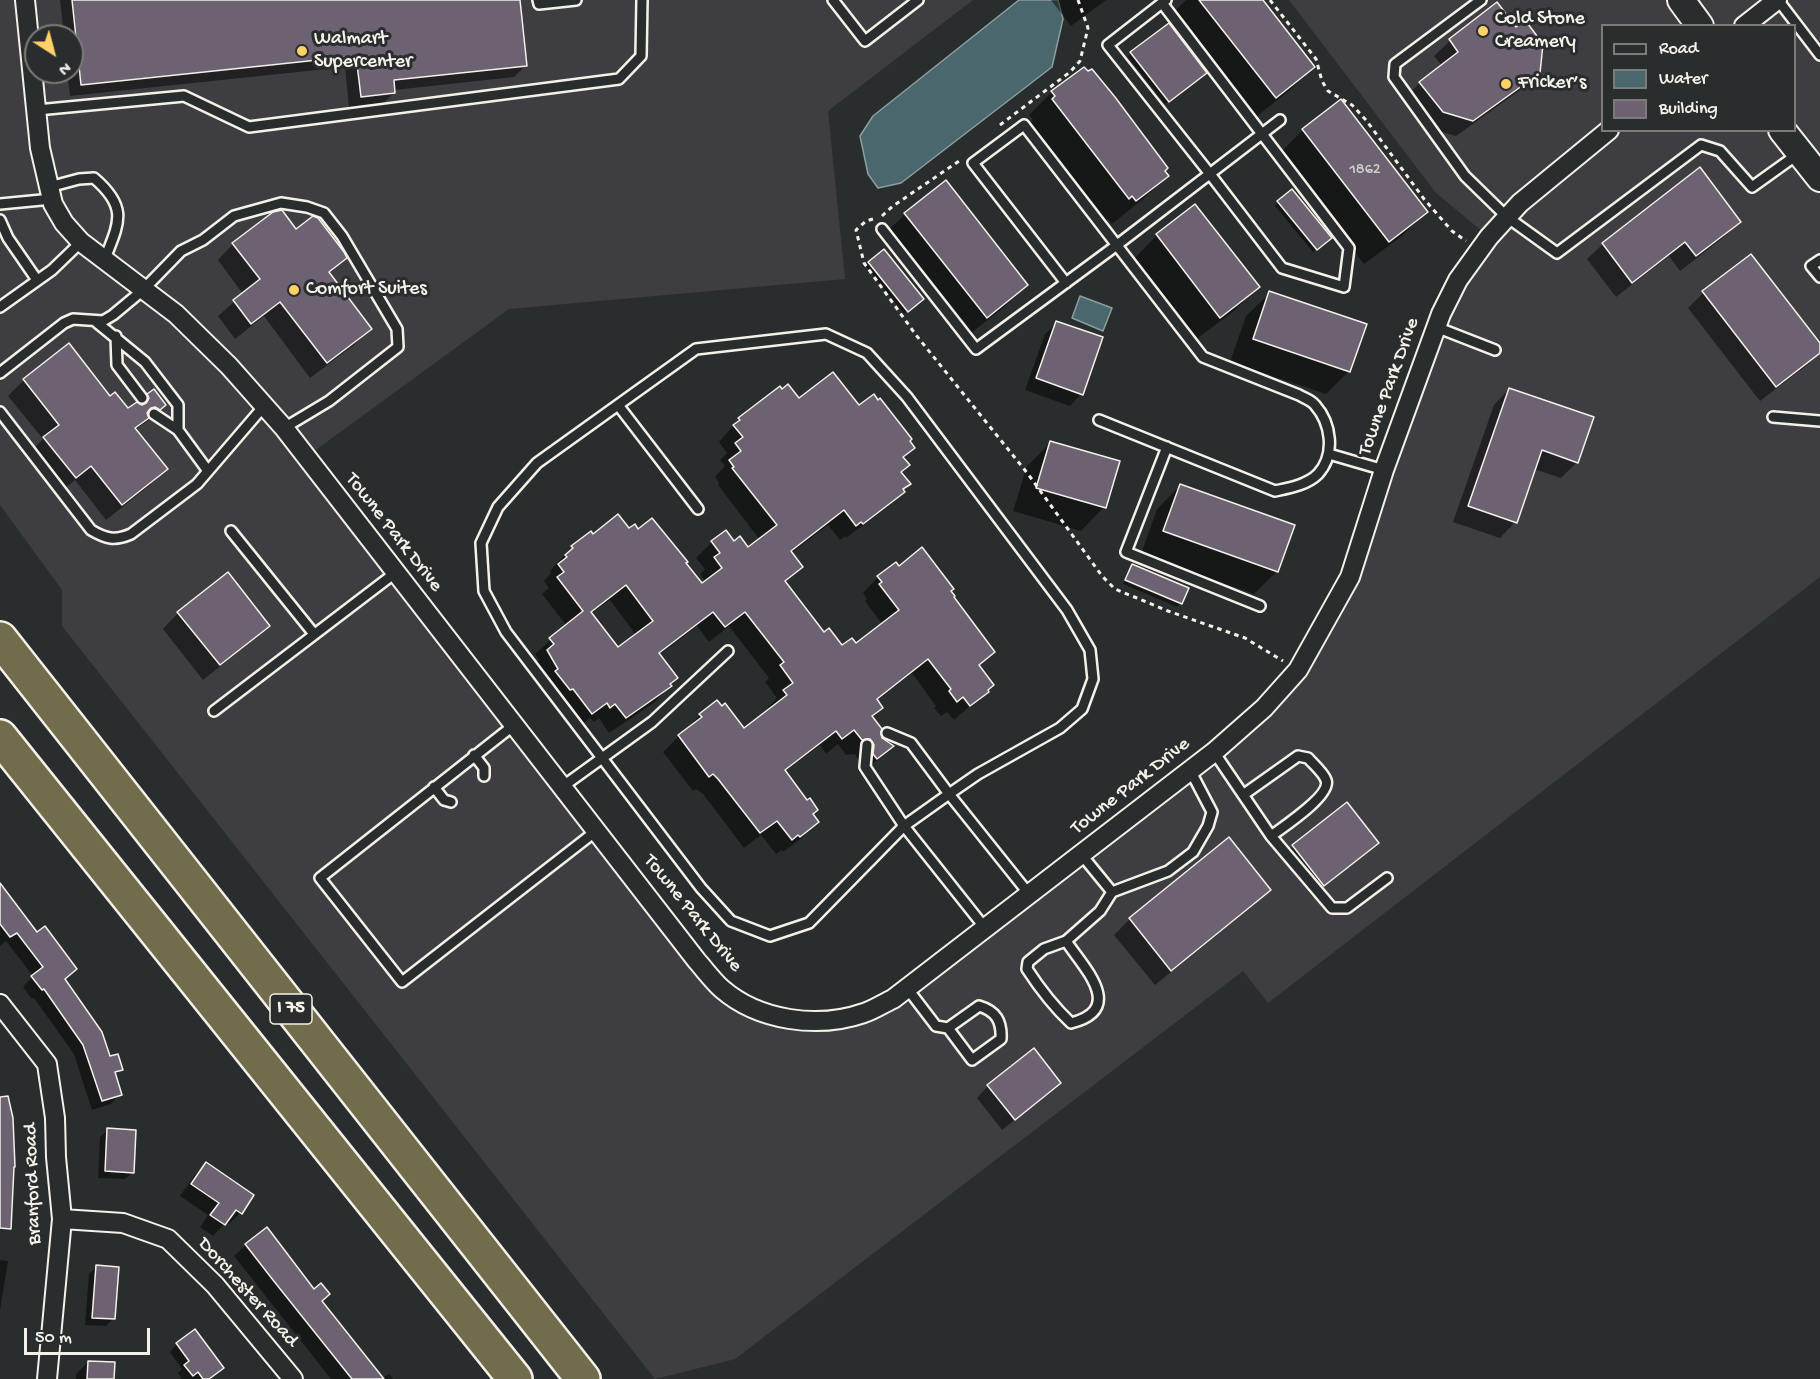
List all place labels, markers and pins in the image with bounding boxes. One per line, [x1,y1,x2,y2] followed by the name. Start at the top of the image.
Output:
[1495,8,1585,55] place label: Cold Stone Creamery
[1476,24,1490,38] marker: Cold Stone Creamery
[314,28,412,75] place label: Walmart Supercenter
[295,44,309,58] marker: Walmart Supercenter
[1518,72,1586,96] place label: Fricker’s
[1499,77,1513,91] marker: Fricker’s
[306,278,427,302] place label: Comfort Suites
[287,283,301,297] marker: Comfort Suites

